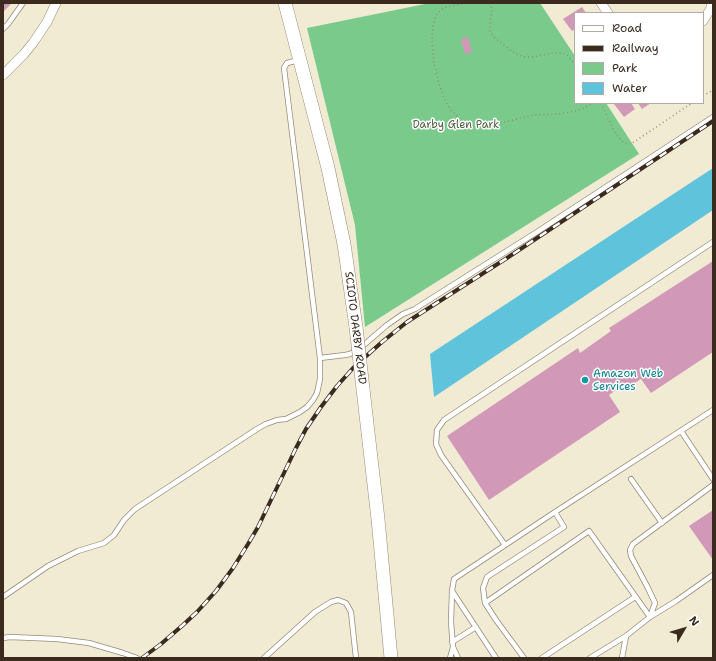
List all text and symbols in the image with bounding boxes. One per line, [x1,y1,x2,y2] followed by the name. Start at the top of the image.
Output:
[574,12,704,104] legend
[612,20,642,36] text: Road
[612,40,659,56] text: Railway
[612,60,638,76] text: Park
[612,80,647,96] text: Water
[413,118,499,132] park label: Darby Glen Park
[342,271,368,385] street label: SCIOTO DARBY ROAD
[593,367,663,393] place label: Amazon Web Services
[580,375,590,385] marker: Amazon Web Services
[664,609,704,649] north arrow
[685,613,702,629] text: N

